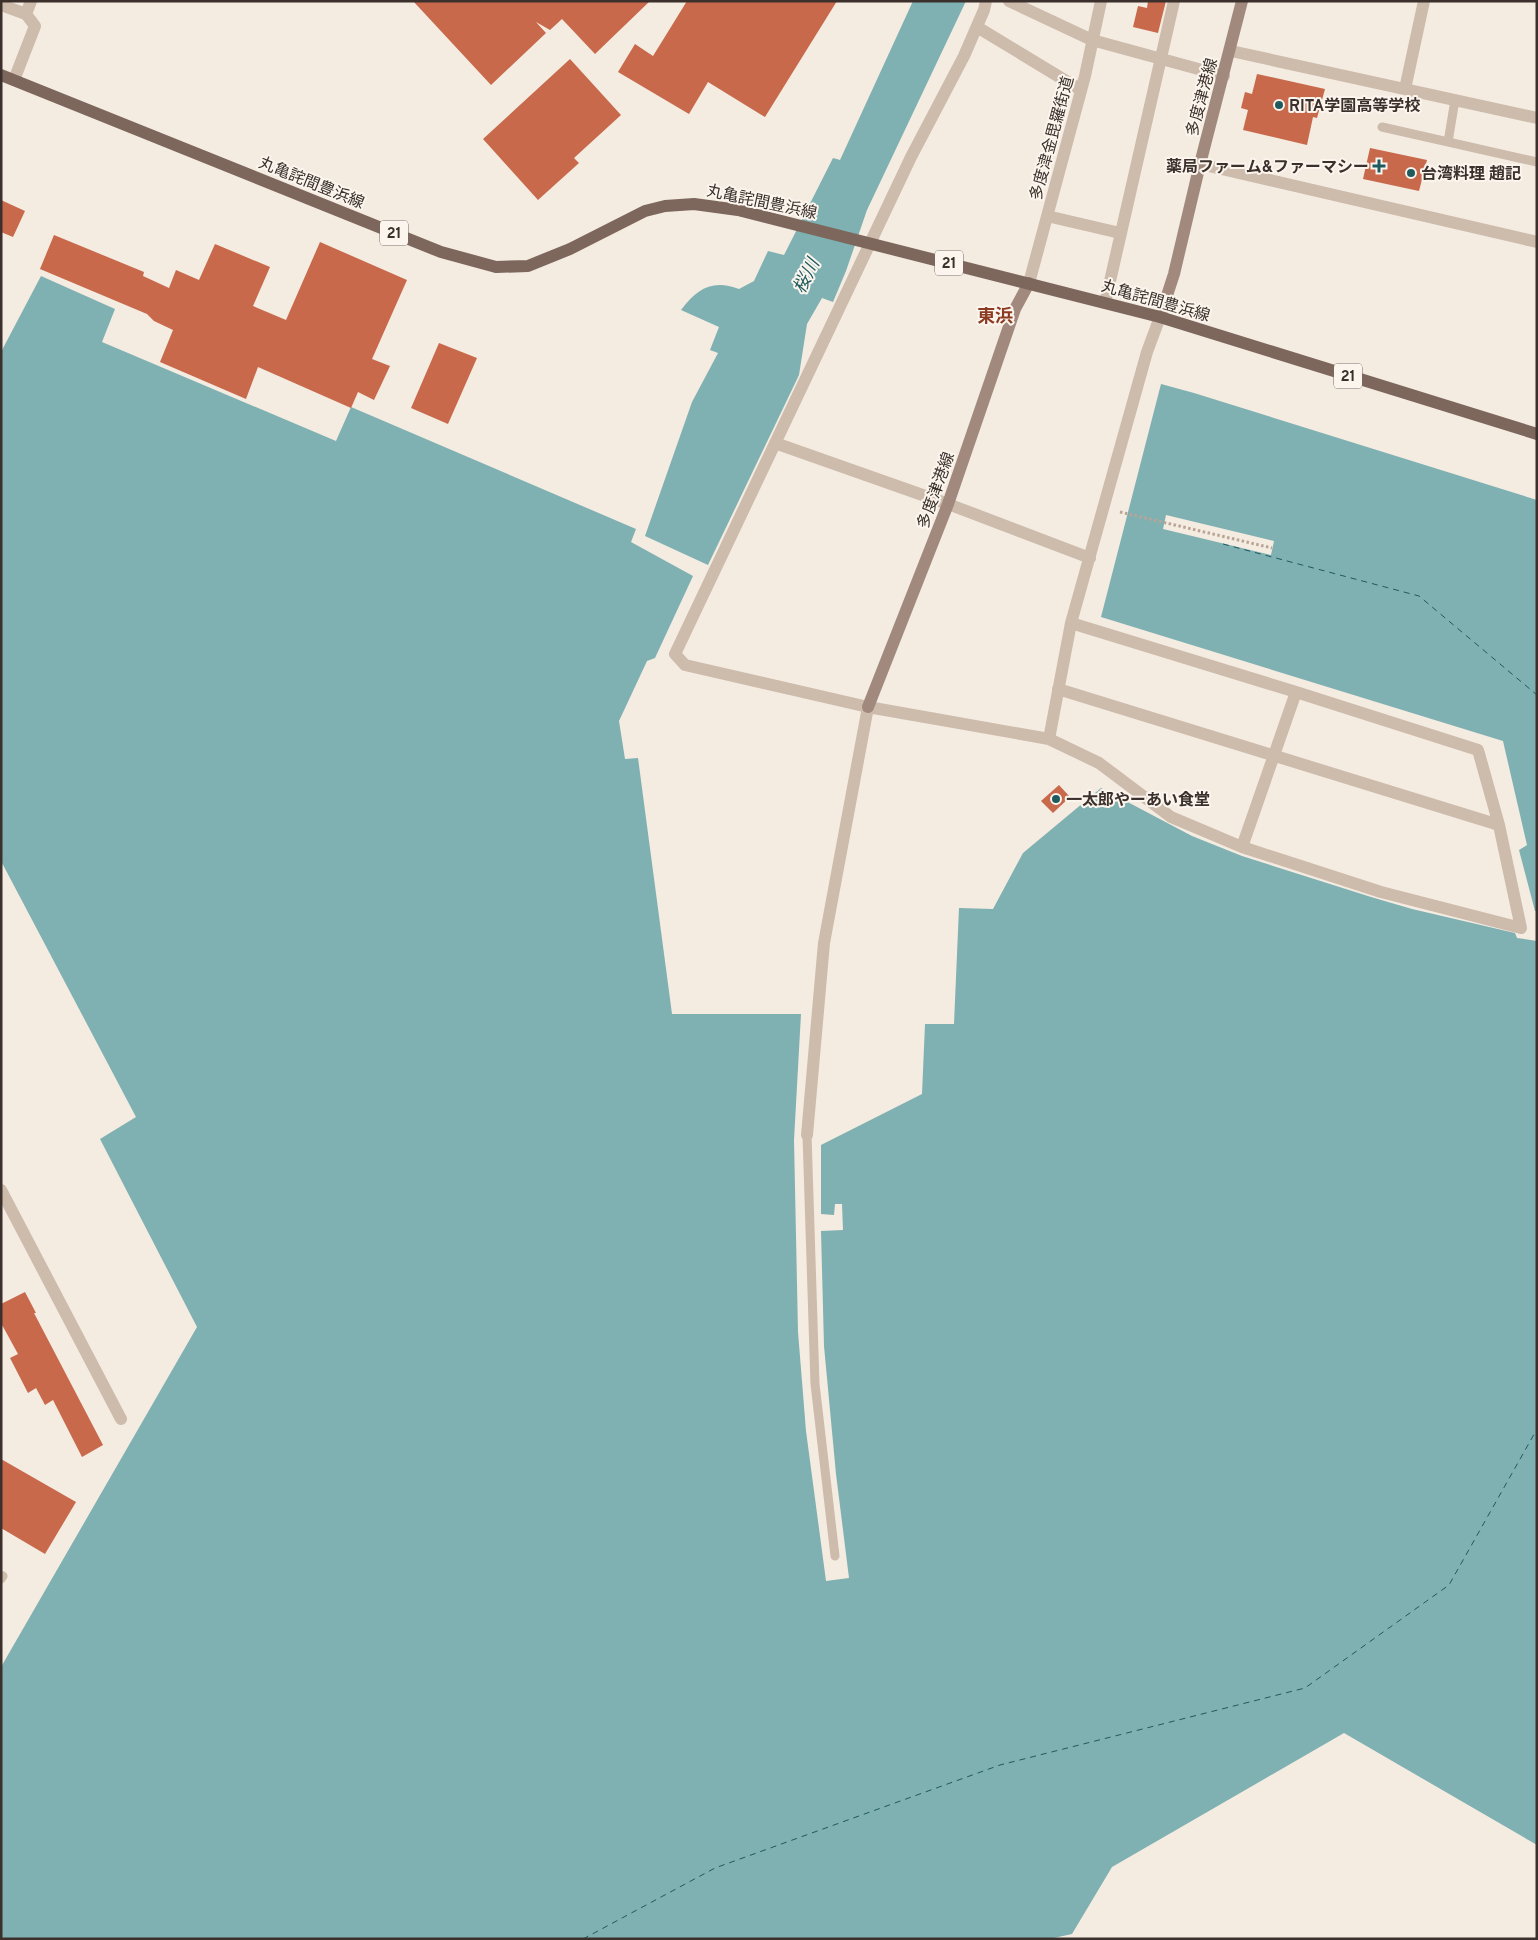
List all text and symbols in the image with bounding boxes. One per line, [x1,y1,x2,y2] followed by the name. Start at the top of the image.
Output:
[1183,56,1223,139] street label: 多度津港線
[1027,74,1079,203] street label: 多度津金毘羅街道
[1289,97,1420,117] place label: RITA学園高等学校
[1273,99,1285,111] marker: RITA学園高等学校
[256,154,367,214] street label: 丸亀詫間豊浜線
[1166,158,1369,178] place label: 薬局ファーム&ファーマシー
[1373,160,1385,172] marker: 薬局ファーム&ファーマシー
[1421,164,1521,185] place label: 台湾料理 趙記
[1405,167,1417,179] marker: 台湾料理 趙記
[705,182,818,224] street label: 丸亀詫間豊浜線
[380,220,408,246] road number: 21
[935,250,963,276] road number: 21
[789,254,826,298] water label: 桜川
[1099,277,1212,327] street label: 丸亀詫間豊浜線
[977,306,1013,329] district label: 東浜
[1334,364,1362,388] road number: 21
[914,450,960,532] street label: 多度津港線
[1066,791,1210,811] place label: 一太郎やーあい食堂
[1050,793,1062,805] marker: 一太郎やーあい食堂

